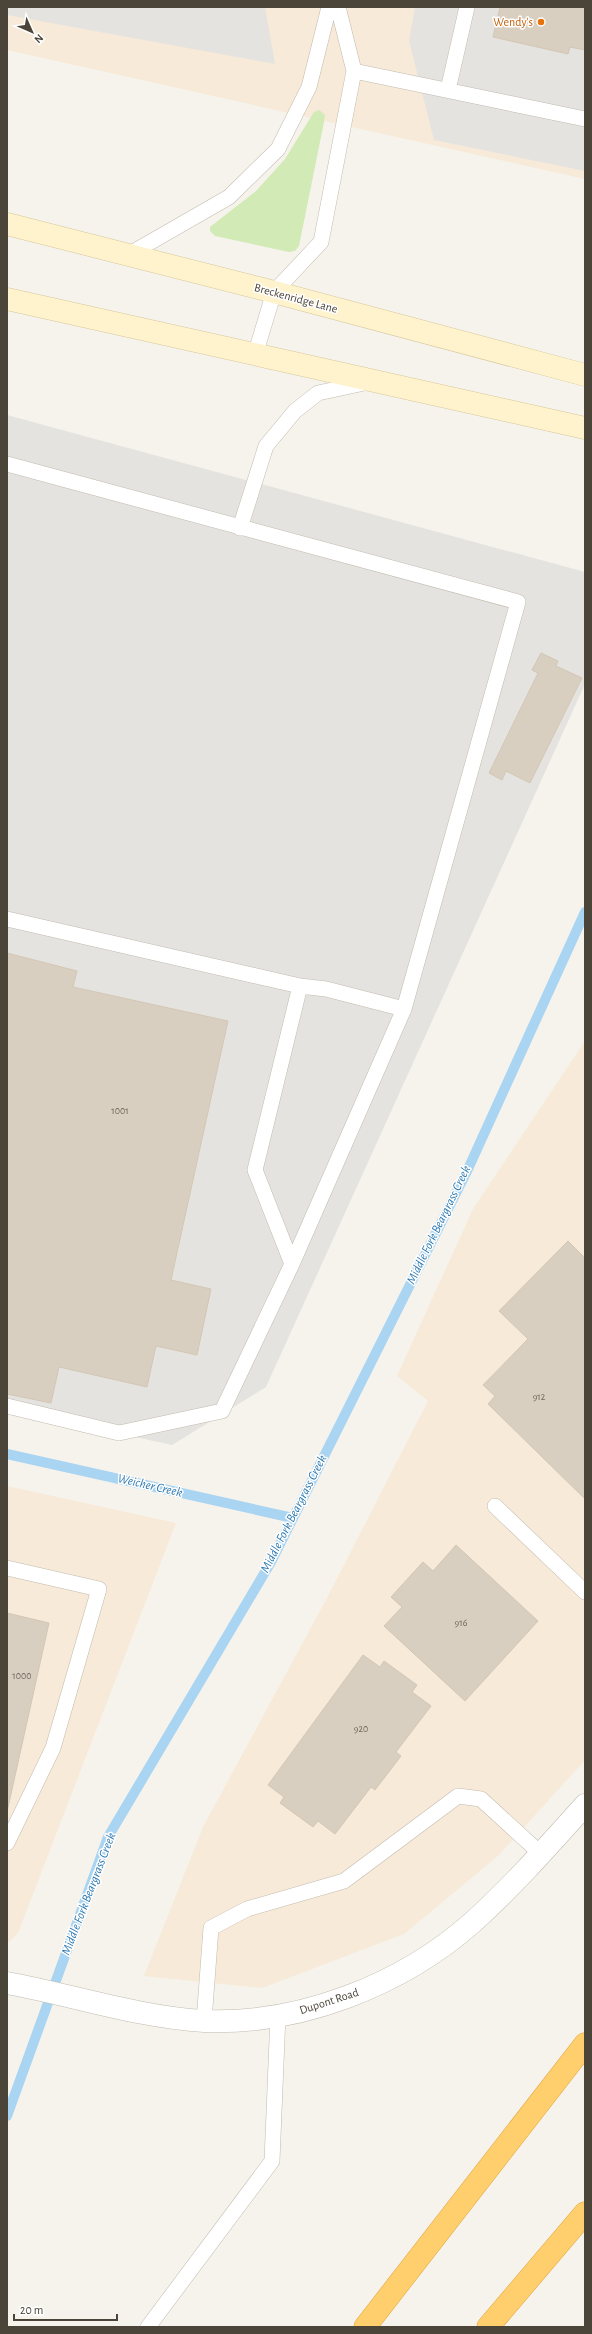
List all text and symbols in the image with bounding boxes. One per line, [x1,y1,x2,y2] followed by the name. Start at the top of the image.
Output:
[12,12,52,52] north arrow
[493,16,533,29] place label: Wendy's
[536,17,546,27] marker: Wendy's
[32,32,45,45] text: N
[253,281,339,315] street label: Breckenridge Lane
[111,1106,129,1116] house number: 1001
[405,1164,473,1286] water label: Middle Fork Beargrass Creek
[533,1392,546,1402] house number: 912
[259,1453,329,1575] water label: Middle Fork Beargrass Creek
[116,1472,184,1500] water label: Weicher Creek
[455,1618,468,1628] house number: 916
[12,1671,32,1681] house number: 1000
[354,1724,368,1734] house number: 920
[60,1831,118,1957] water label: Middle Fork Beargrass Creek
[298,1986,360,2016] street label: Dupont Road
[14,2296,117,2322] scale bar
[20,2304,43,2316] text: 20 m

